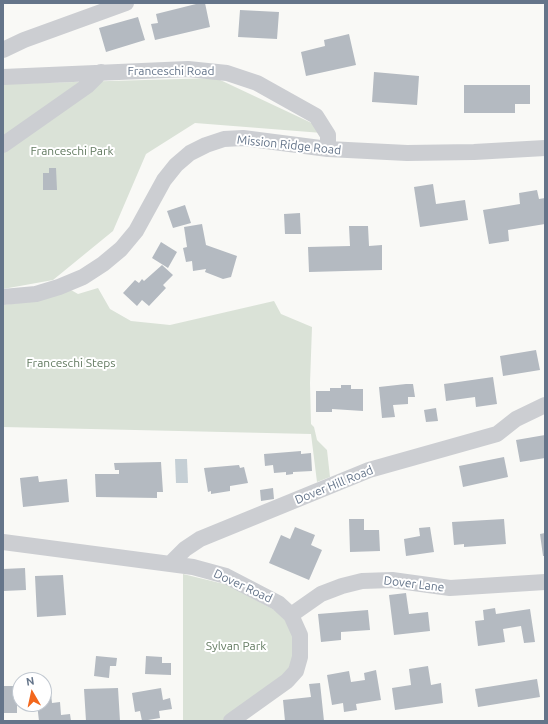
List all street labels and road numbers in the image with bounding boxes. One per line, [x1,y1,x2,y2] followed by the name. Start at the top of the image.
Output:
[128,64,214,78] street label: Franceschi Road
[236,132,342,158] street label: Mission Ridge Road
[293,463,375,507] street label: Dover Hill Road
[211,566,275,606] street label: Dover Road
[383,573,445,595] street label: Dover Lane

